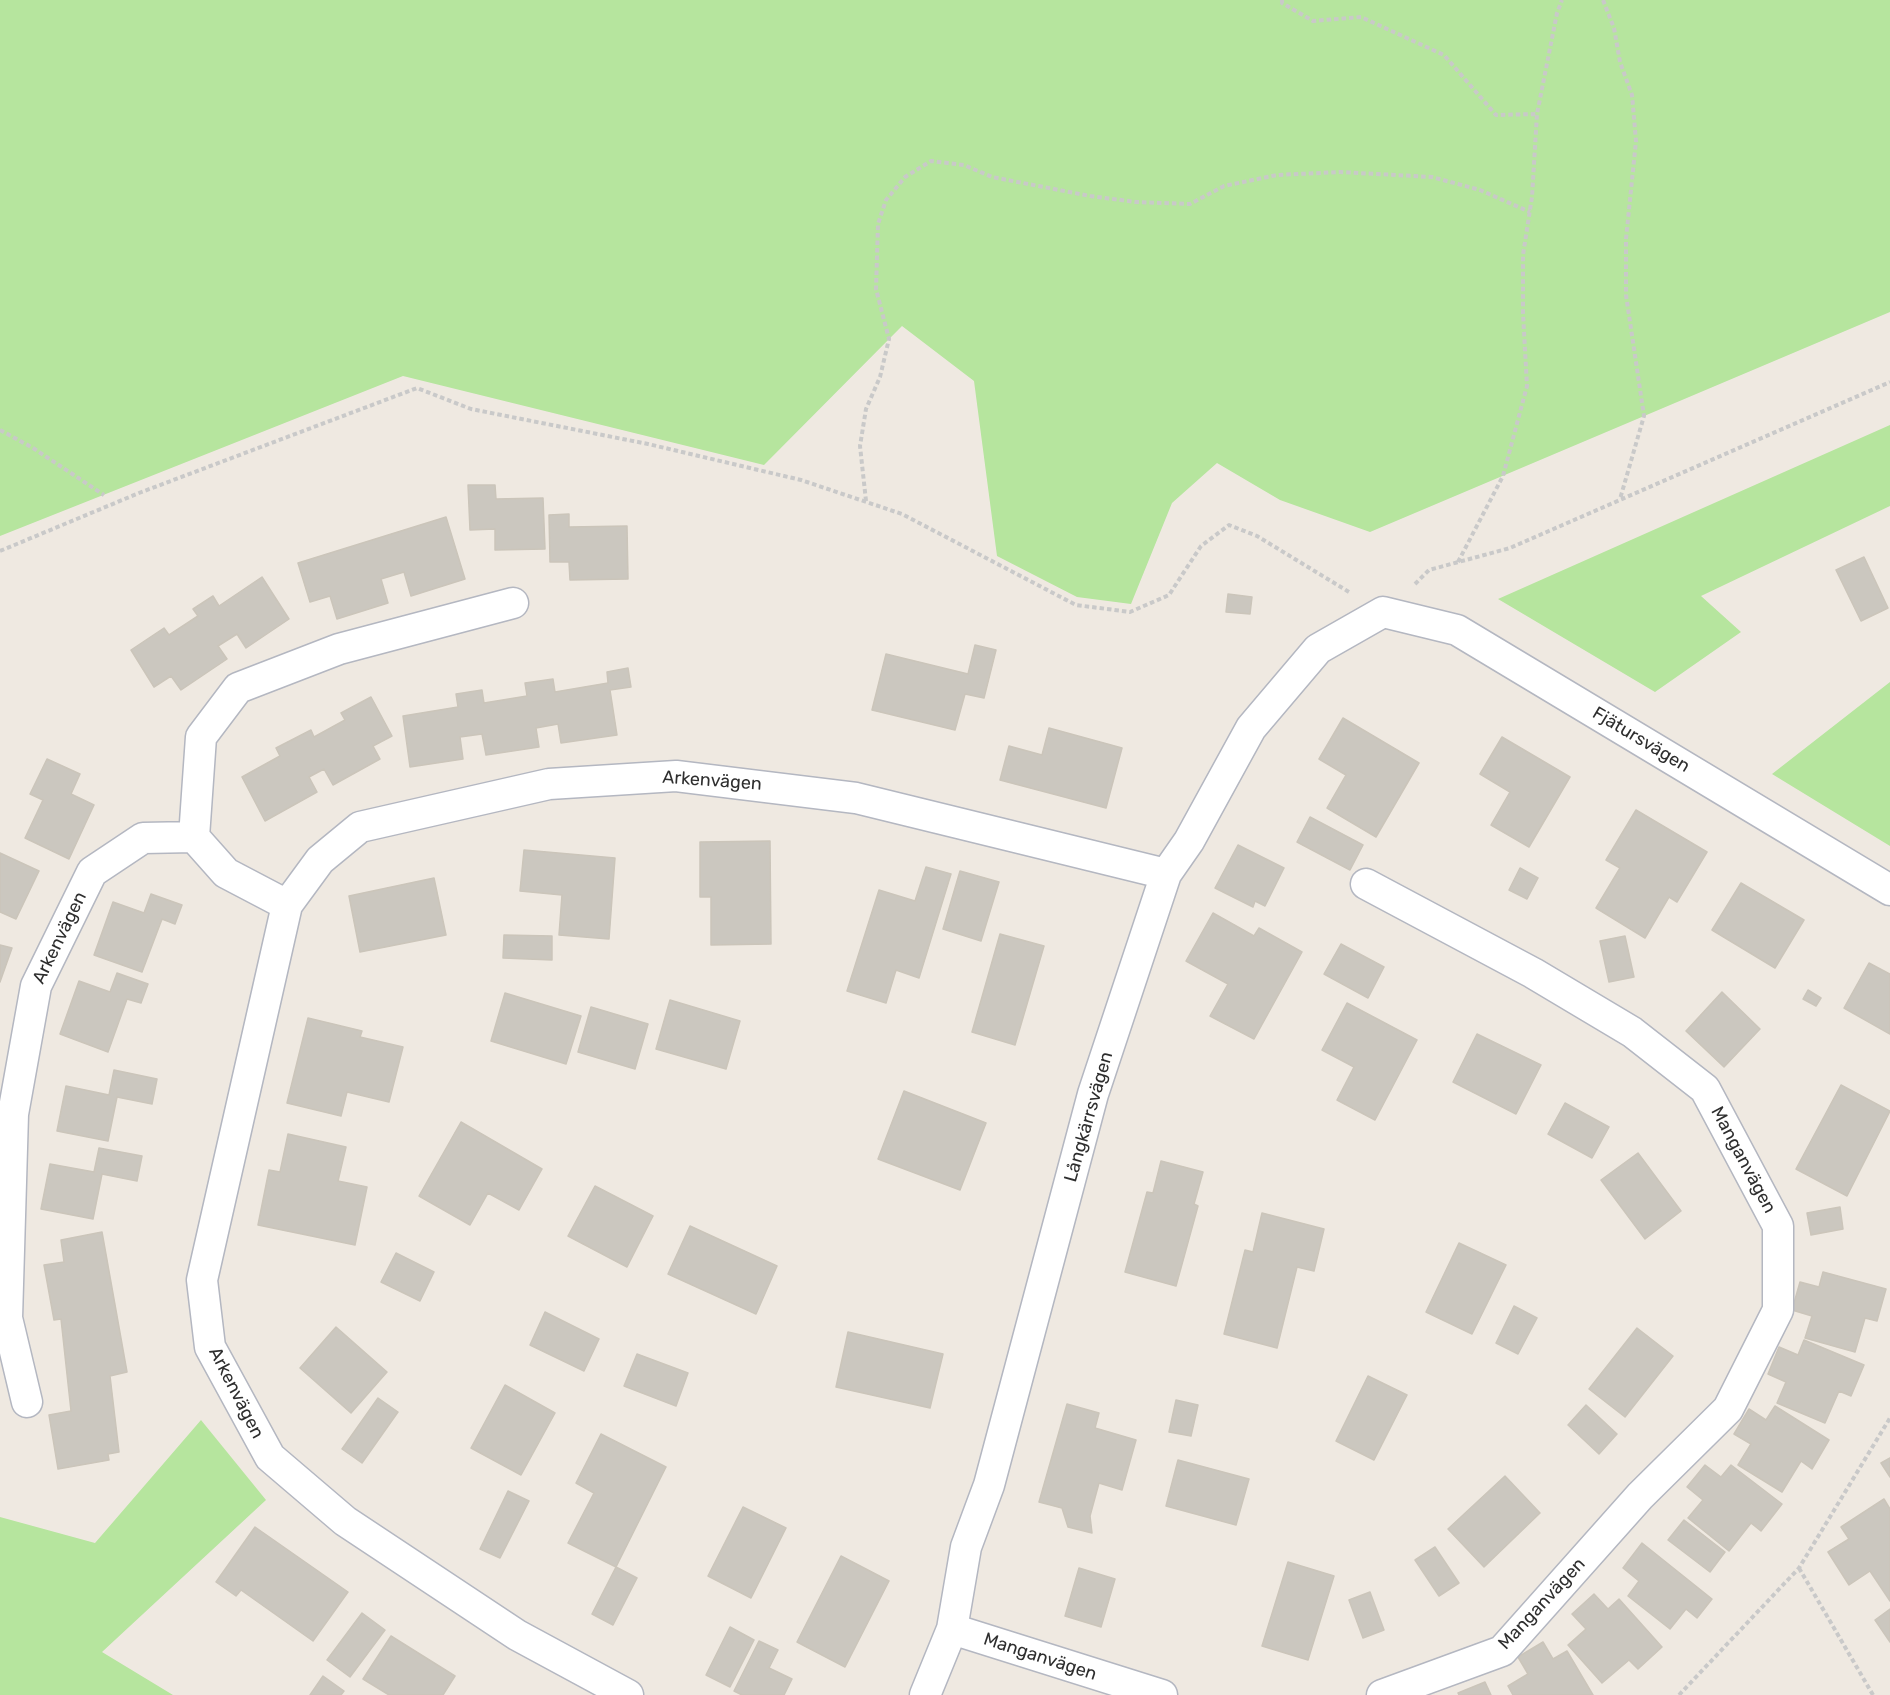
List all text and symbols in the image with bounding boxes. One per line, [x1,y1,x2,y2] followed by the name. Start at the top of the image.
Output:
[1588,702,1694,778] street label: Fjätursvägen
[661,767,763,795] street label: Arkenvägen
[28,888,92,988] street label: Arkenvägen
[1060,1049,1118,1185] street label: Långkärrsvägen
[1706,1103,1780,1217] street label: Manganvägen
[204,1344,268,1442] street label: Arkenvägen
[1494,1554,1590,1654] street label: Manganvägen
[981,1629,1099,1685] street label: Manganvägen

